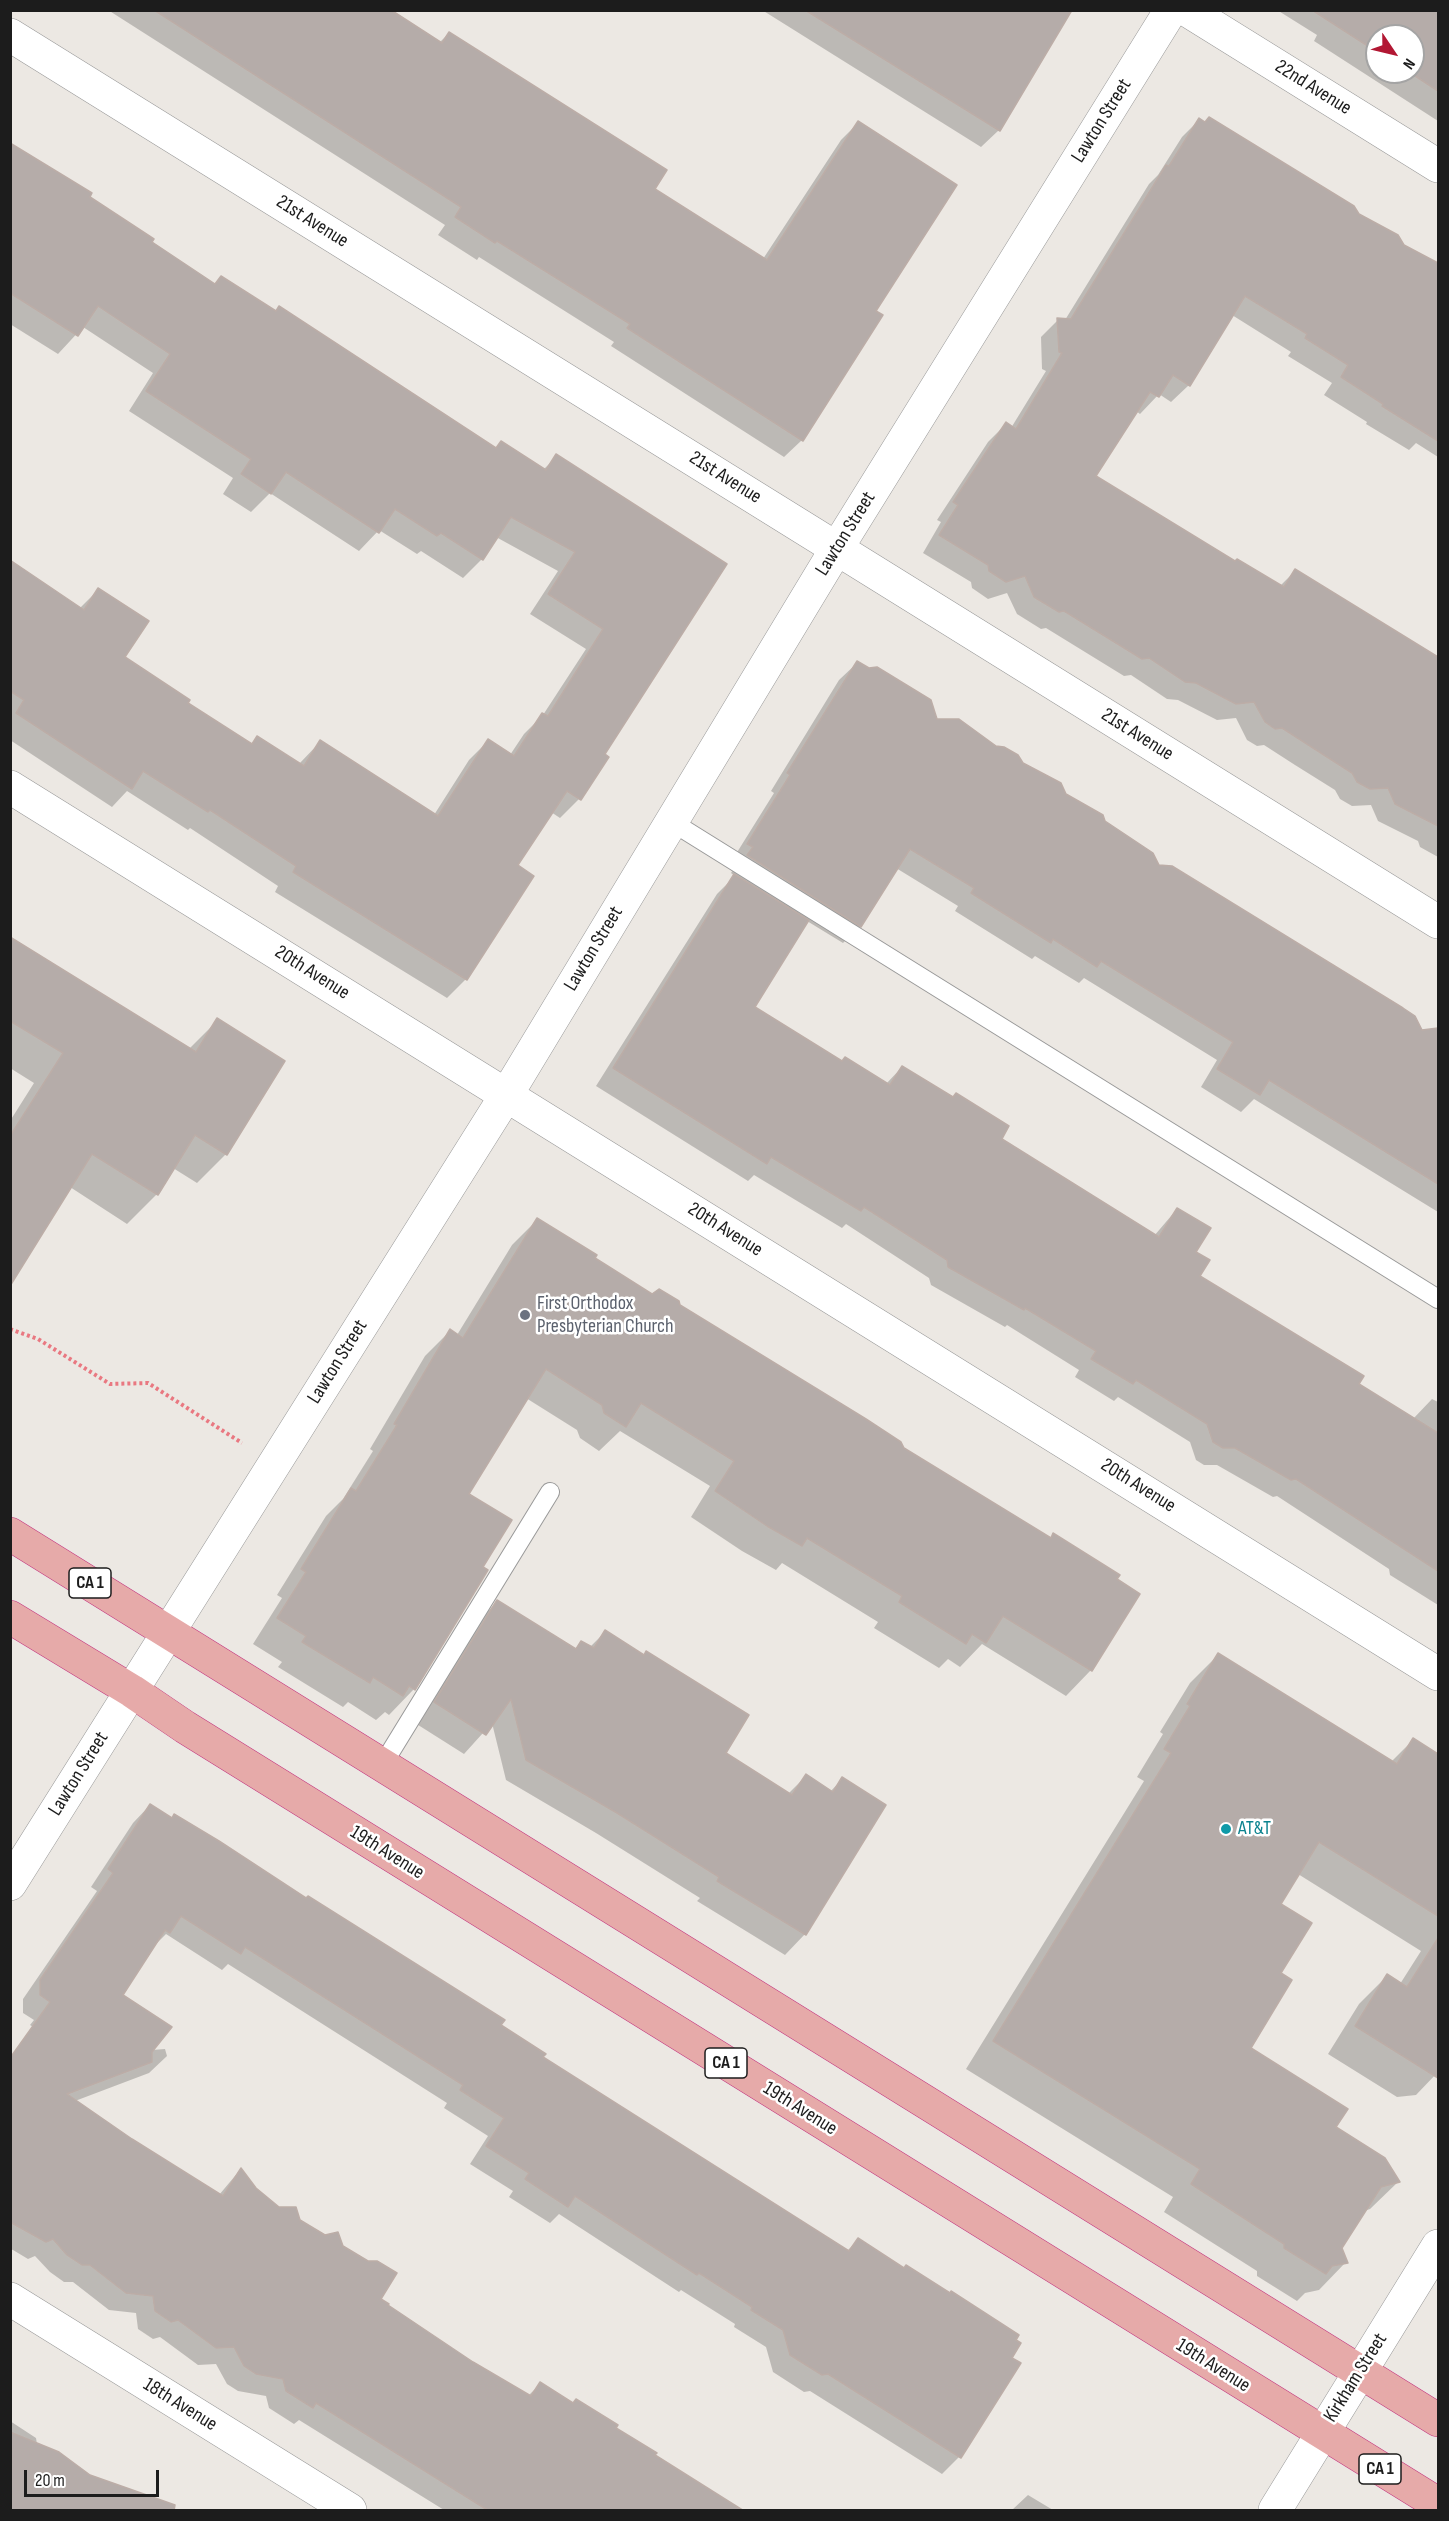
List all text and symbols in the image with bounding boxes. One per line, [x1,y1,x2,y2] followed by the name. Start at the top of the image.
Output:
[1365,24,1425,84] north arrow
[1270,55,1356,121] street label: 22nd Avenue
[1398,55,1419,72] text: N
[1067,75,1137,167] street label: Lawton Street
[271,190,353,254] street label: 21st Avenue
[684,446,766,510] street label: 21st Avenue
[811,488,881,580] street label: Lawton Street
[1096,703,1178,767] street label: 21st Avenue
[559,902,629,996] street label: Lawton Street
[270,941,354,1005] street label: 20th Avenue
[683,1198,767,1262] street label: 20th Avenue
[537,1292,674,1339] place label: First Orthodox Presbyterian Church
[518,1308,532,1322] marker: First Orthodox Presbyterian Church
[303,1316,373,1408] street label: Lawton Street
[1096,1454,1180,1518] street label: 20th Avenue
[69,1568,111,1598] road number: CA 1
[44,1728,114,1820] street label: Lawton Street
[1238,1817,1271,1841] place label: AT&T
[346,1821,428,1885] street label: 19th Avenue
[1219,1822,1233,1836] marker: AT&T
[705,2048,747,2078] road number: CA 1
[759,2077,841,2141] street label: 19th Avenue
[1319,2329,1393,2427] street label: Kirkham Street
[1172,2334,1254,2398] street label: 19th Avenue
[139,2373,221,2437] street label: 18th Avenue
[1359,2454,1401,2484] road number: CA 1
[27,2458,162,2496] scale bar
[35,2470,65,2491] text: 20 m

